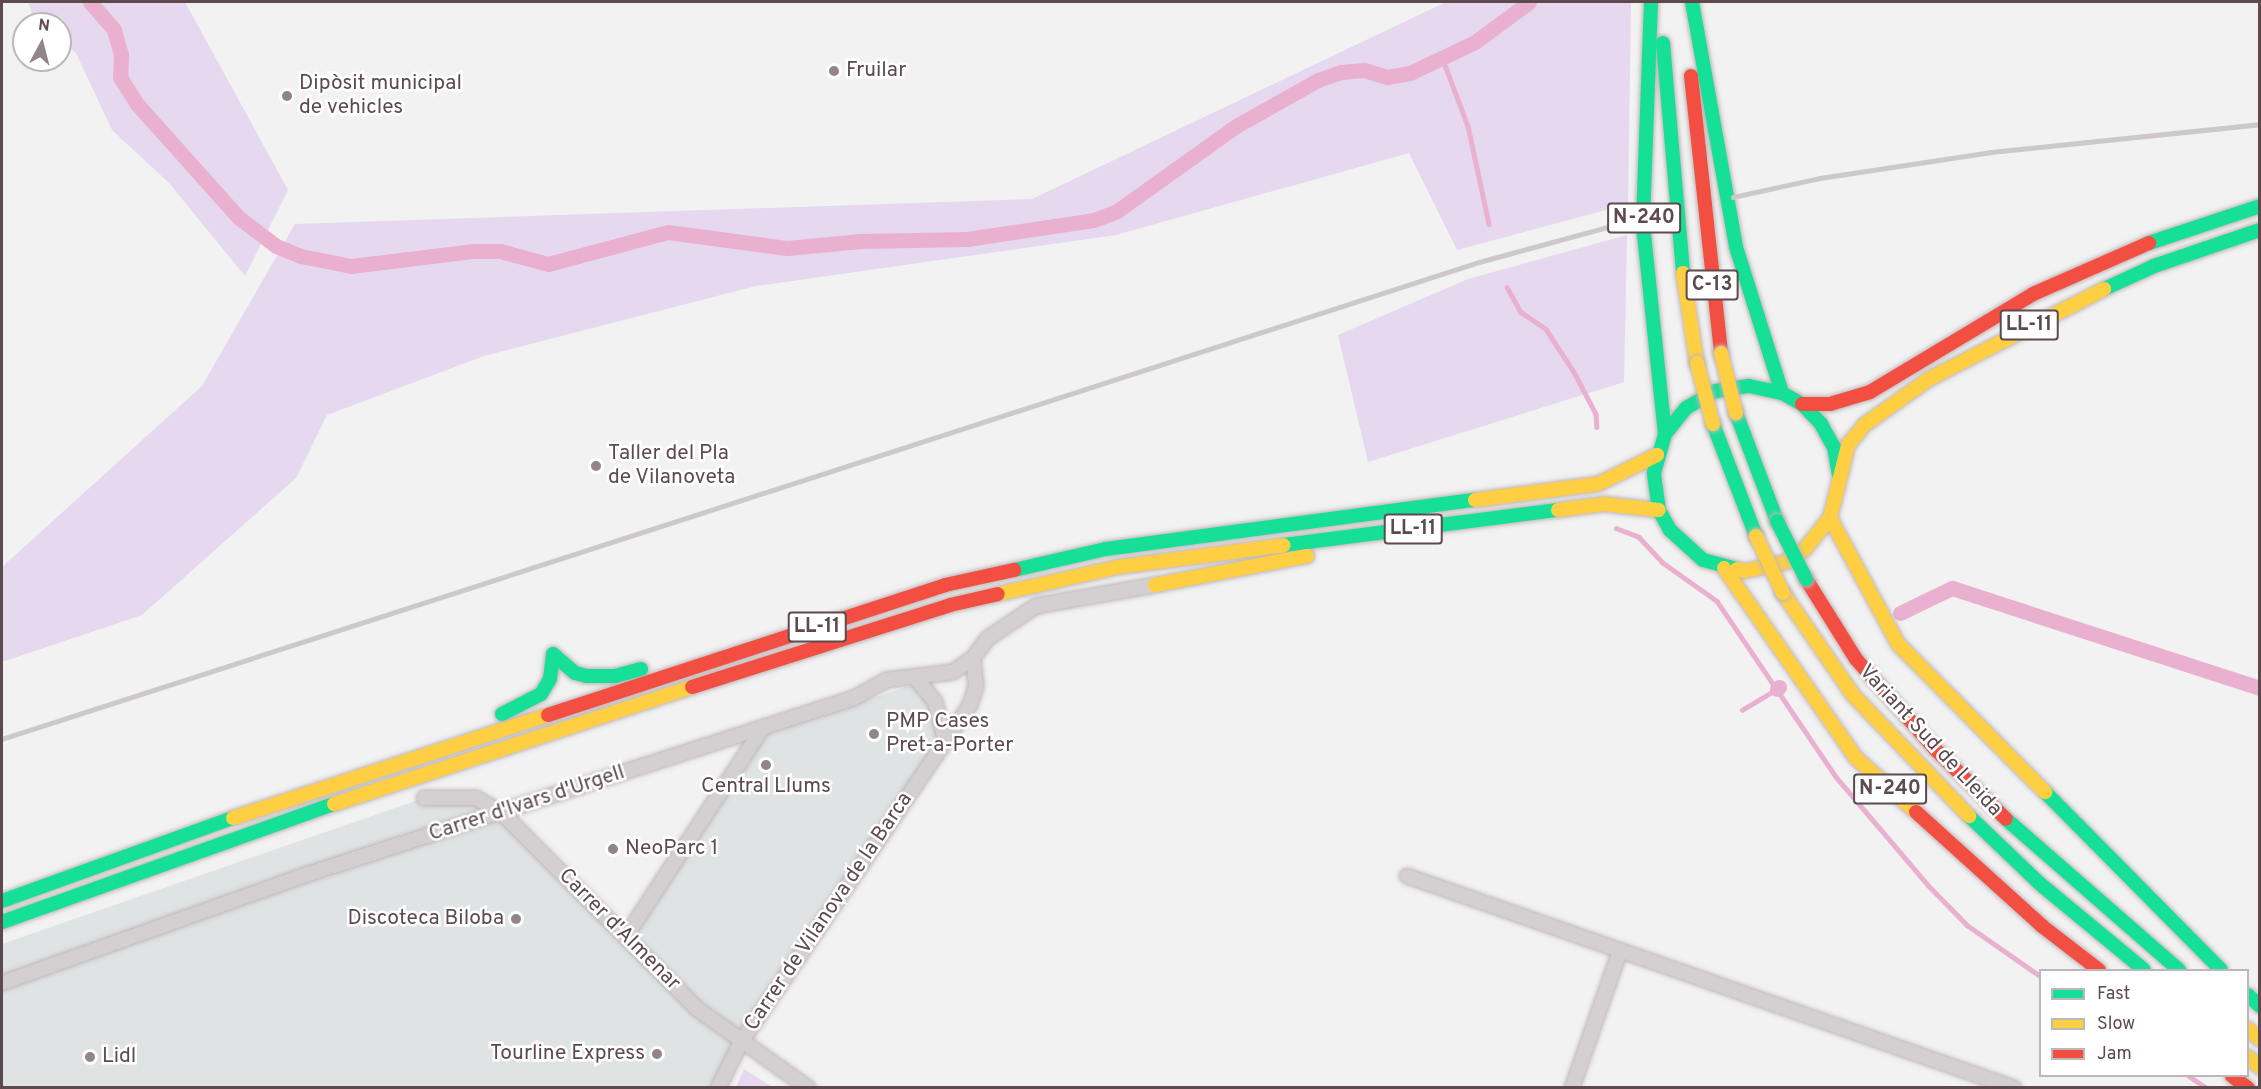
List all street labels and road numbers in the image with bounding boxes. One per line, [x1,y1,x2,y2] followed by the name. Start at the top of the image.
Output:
[1606,201,1682,235] road number: N-240
[1685,268,1739,302] road number: C-13
[1999,308,2059,342] road number: LL-11
[1383,512,1443,546] road number: LL-11
[787,610,847,644] road number: LL-11
[1853,660,2007,822] street label: Variant Sud de Lleida
[426,760,628,848] street label: Carrer d'Ivars d'Urgell
[1852,772,1928,806] road number: N-240
[739,788,919,1036] street label: Carrer de Vilanova de la Barca
[553,864,685,996] street label: Carrer d'Almenar

